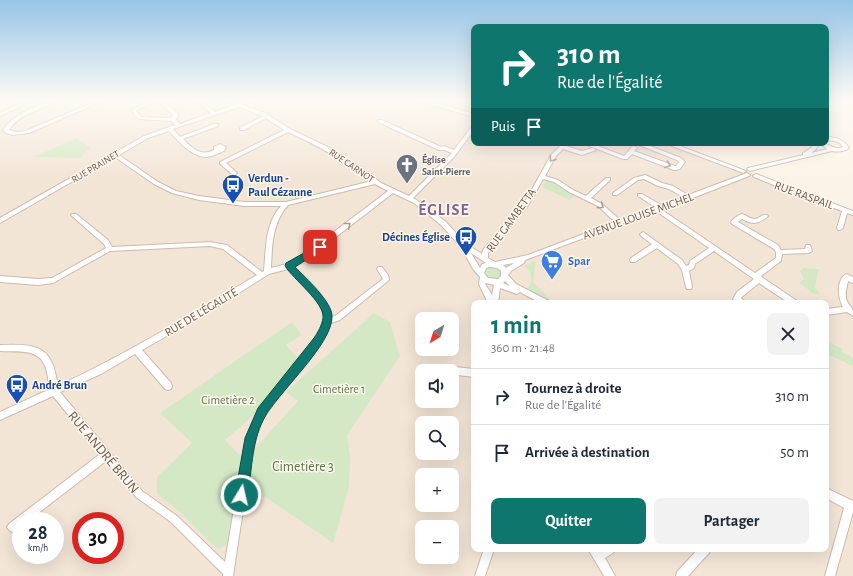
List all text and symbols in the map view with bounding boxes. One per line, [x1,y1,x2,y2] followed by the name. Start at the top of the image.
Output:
[491,40,543,92] icon: right
[557,41,621,69] text: 310 m
[557,74,662,92] text: Rue de l'Égalité
[523,116,545,138] icon: arrive
[491,119,515,134] text: Puis
[327,147,376,185] street label: RUE CARNOT
[70,149,121,185] street label: RUE PRAINET
[394,152,420,185] church icon: Église Saint-Pierre
[422,153,470,177] place label: Église Saint-Pierre
[550,154,557,161] one-way arrow
[664,161,671,169] one-way arrow
[220,172,246,205] bus stop icon: Verdun - Paul Cézanne
[248,172,312,198] place label: Verdun - Paul Cézanne
[773,179,835,211] street label: RUE RASPAIL
[484,186,538,254] street label: RUE GAMBETTA
[581,190,695,242] street label: AVENUE LOUISE MICHEL
[418,199,470,218] district label: ÉGLISE
[596,201,603,208] one-way arrow
[343,223,350,230] one-way arrow
[453,224,479,257] bus stop icon: Décines Église
[382,229,450,243] place label: Décines Église
[303,230,337,264] pin
[309,236,331,258] icon: arrive
[539,248,565,281] supermarket icon: Spar
[568,255,591,267] place label: Spar
[162,285,240,338] street label: RUE DE L'ÉGALITÉ
[415,312,459,356] north arrow
[415,312,459,564] map controls
[767,313,809,355] button: close
[491,314,542,338] text: 1 min
[491,342,555,355] text: 360 m · 21:48
[415,364,459,408] button: sound
[4,372,30,405] bus stop icon: André Brun
[32,379,87,391] place label: André Brun
[525,381,622,396] text: Tournez à droite
[313,383,365,395] park label: Cimetière 1
[491,386,513,408] icon: right
[775,389,809,404] text: 310 m
[201,394,255,406] park label: Cimetière 2
[525,399,601,412] text: Rue de l'Égalité
[65,407,144,496] street label: RUE ANDRÉ BRUN
[415,416,459,460] button: search
[491,442,513,464] icon: arrive
[525,445,650,460] text: Arrivée à destination
[780,445,809,460] text: 50 m
[272,460,334,474] park label: Cimetière 3
[415,468,459,512] button: +
[220,474,262,516] position arrow
[491,498,646,544] button: Quitter
[654,498,809,544] button: Partager
[72,512,124,564] speed limit sign: 30
[415,520,459,564] button: −
[28,523,48,543] text: 28
[28,543,48,553] text: km/h

